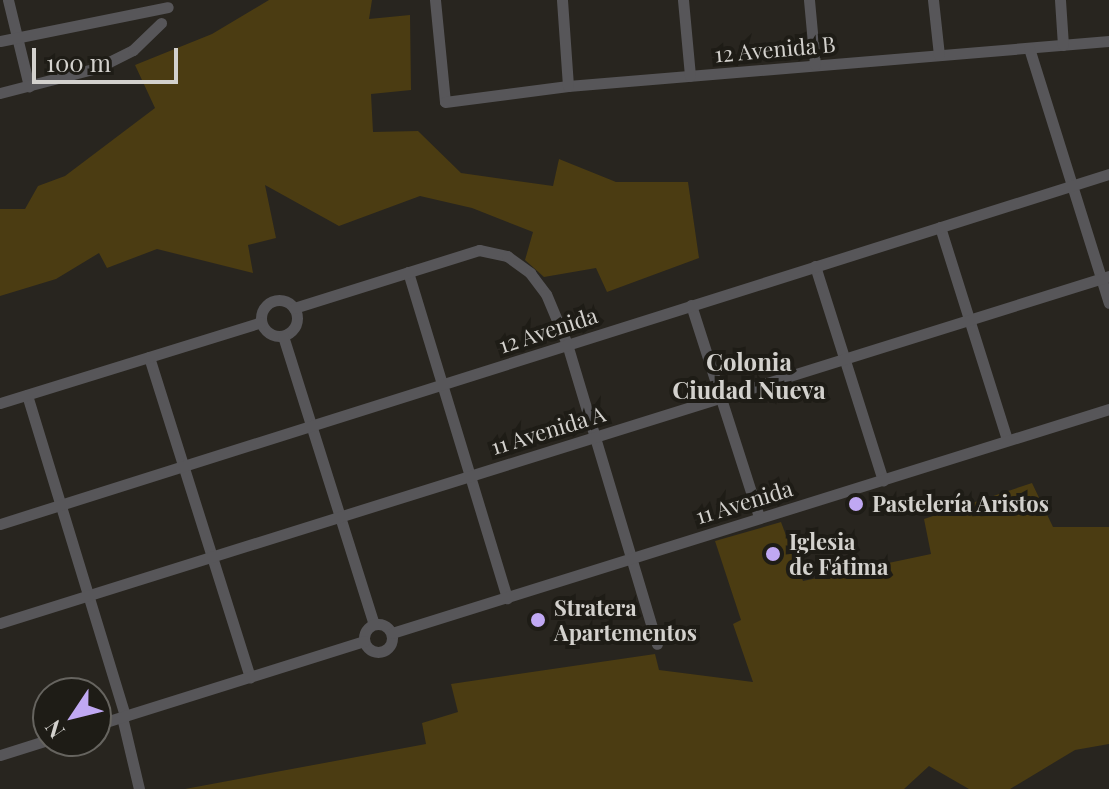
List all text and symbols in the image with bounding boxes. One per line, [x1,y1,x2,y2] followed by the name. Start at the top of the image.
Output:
[713,31,837,67] street label: 12 Avenida B
[36,32,182,82] scale bar
[46,46,111,78] text: 100 m
[495,302,601,358] street label: 12 Avenida
[672,348,826,404] district label: Colonia Ciudad Nueva
[487,400,609,460] street label: 11 Avenida A
[692,475,796,529] street label: 11 Avenida
[872,491,1050,517] place label: Pastelería Aristos
[847,495,865,513] marker: Pastelería Aristos
[789,528,888,580] place label: Iglesia de Fátima
[764,545,782,563] marker: Iglesia de Fátima
[554,594,697,646] place label: Stratera Apartementos
[529,611,547,629] marker: Stratera Apartementos
[32,677,112,757] north arrow
[37,715,71,745] text: N

